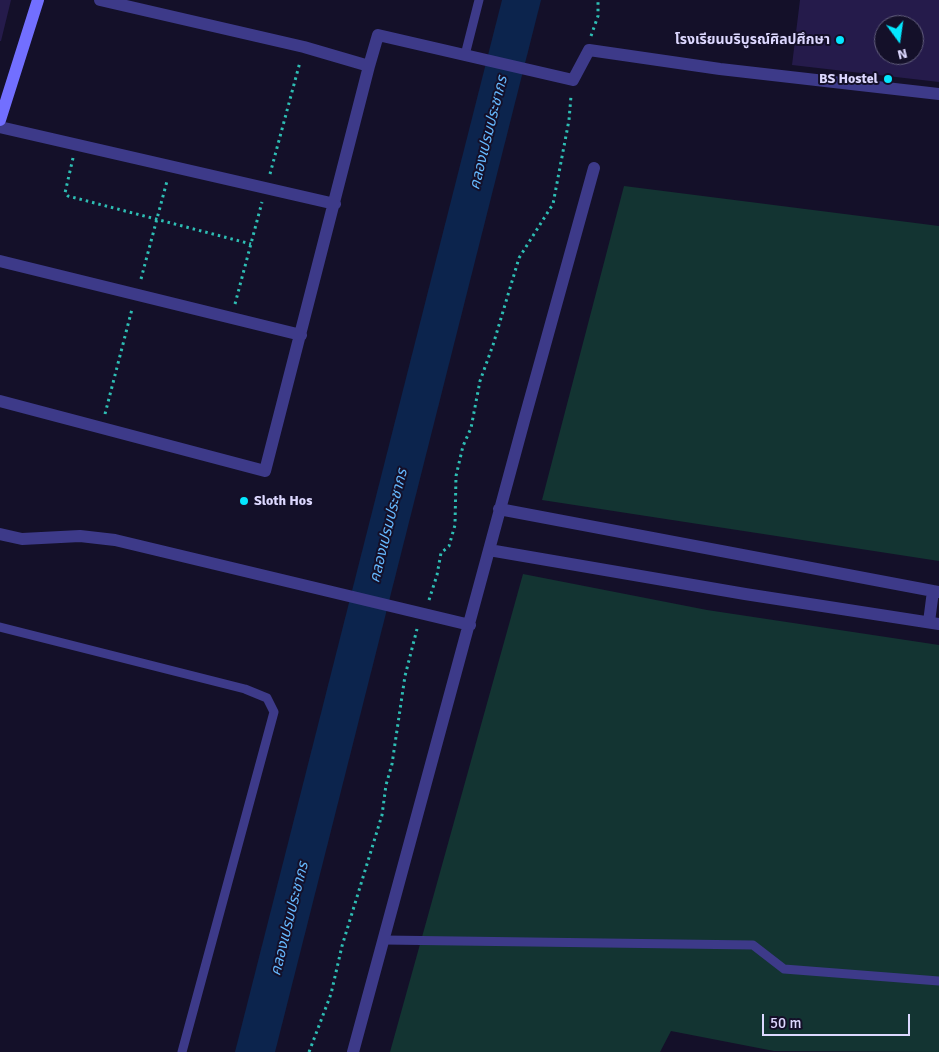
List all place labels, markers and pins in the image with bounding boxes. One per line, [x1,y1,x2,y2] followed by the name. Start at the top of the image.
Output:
[675,32,830,48] place label: โรงเรียนบริบูรณ์ศิลปศึกษา
[834,34,846,46] marker: โรงเรียนบริบูรณ์ศิลปศึกษา
[819,71,878,87] place label: BS Hostel
[882,73,894,85] marker: BS Hostel
[254,493,312,509] place label: Sloth Hos
[238,495,250,507] marker: Sloth Hos

